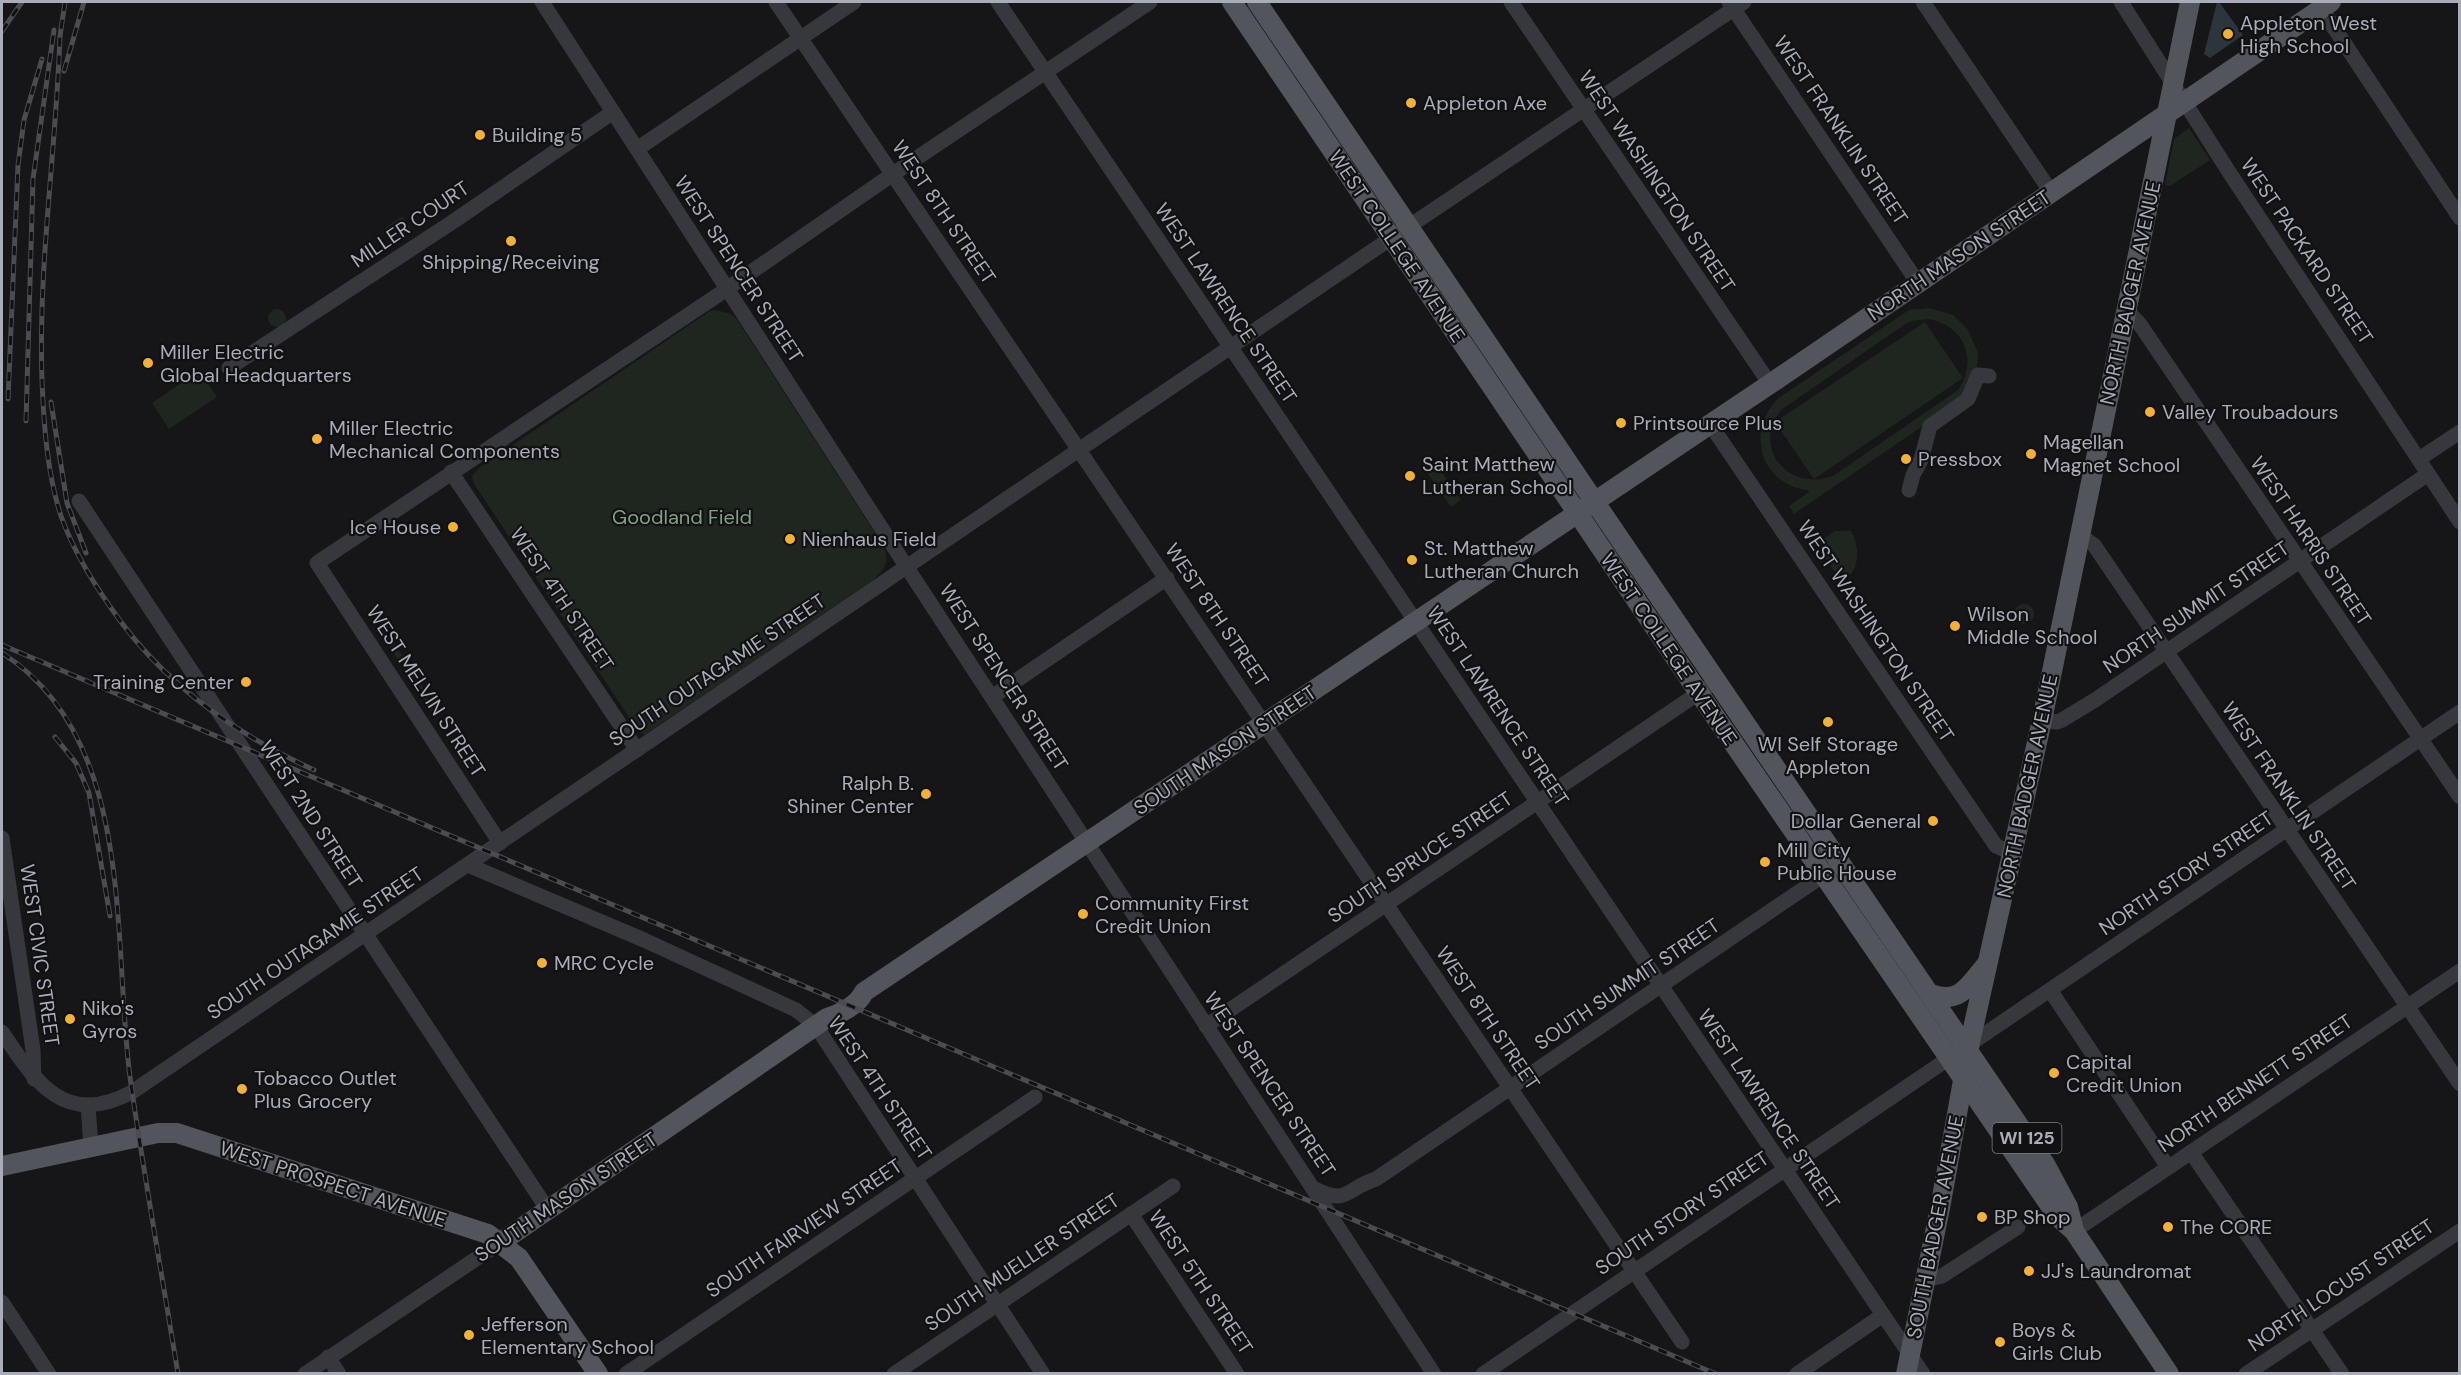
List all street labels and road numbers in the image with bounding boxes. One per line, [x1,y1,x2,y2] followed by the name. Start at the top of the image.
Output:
[1768,31,1914,229] street label: WEST FRANKLIN STREET
[1573,65,1741,297] street label: WEST WASHINGTON STREET
[886,135,1002,289] street label: WEST 8TH STREET
[1323,145,1471,347] street label: WEST COLLEGE AVENUE
[2235,153,2379,349] street label: WEST PACKARD STREET
[669,171,809,367] street label: WEST SPENCER STREET
[346,175,474,273] street label: MILLER COURT
[2094,179,2166,407] street label: NORTH BADGER AVENUE
[1862,184,2056,326] street label: NORTH MASON STREET
[1149,198,1303,408] street label: WEST LAWRENCE STREET
[2245,451,2377,631] street label: WEST HARRIS STREET
[1792,515,1960,747] street label: WEST WASHINGTON STREET
[504,522,620,676] street label: WEST 4TH STREET
[2098,535,2294,679] street label: NORTH SUMMIT STREET
[1159,538,1275,692] street label: WEST 8TH STREET
[1595,548,1743,750] street label: WEST COLLEGE AVENUE
[934,579,1074,775] street label: WEST SPENCER STREET
[604,588,830,752] street label: SOUTH OUTAGAMIE STREET
[361,600,491,782] street label: WEST MELVIN STREET
[1421,601,1575,811] street label: WEST LAWRENCE STREET
[1991,672,2063,900] street label: NORTH BADGER AVENUE
[1129,679,1321,821] street label: SOUTH MASON STREET
[2216,697,2362,895] street label: WEST FRANKLIN STREET
[254,735,368,893] street label: WEST 2ND STREET
[1323,785,1517,929] street label: SOUTH SPRUCE STREET
[2094,805,2278,941] street label: NORTH STORY STREET
[202,861,428,1025] street label: SOUTH OUTAGAMIE STREET
[14,862,66,1048] street label: WEST CIVIC STREET
[1529,912,1725,1056] street label: SOUTH SUMMIT STREET
[1430,941,1546,1095] street label: WEST 8TH STREET
[1198,986,1342,1182] street label: WEST SPENCER STREET
[1692,1004,1846,1214] street label: WEST LAWRENCE STREET
[2153,1008,2357,1158] street label: NORTH BENNETT STREET
[822,1011,938,1165] street label: WEST 4TH STREET
[1901,1113,1969,1341] street label: SOUTH BADGER AVENUE
[1992,1123,2062,1153] road number: WI 125
[470,1126,662,1268] street label: SOUTH MASON STREET
[216,1135,450,1233] street label: WEST PROSPECT AVENUE
[1590,1145,1774,1281] street label: SOUTH STORY STREET
[701,1153,907,1303] street label: SOUTH FAIRVIEW STREET
[920,1187,1124,1337] street label: SOUTH MUELLER STREET
[1143,1205,1259,1359] street label: WEST 5TH STREET
[2243,1213,2439,1357] street label: NORTH LOCUST STREET

